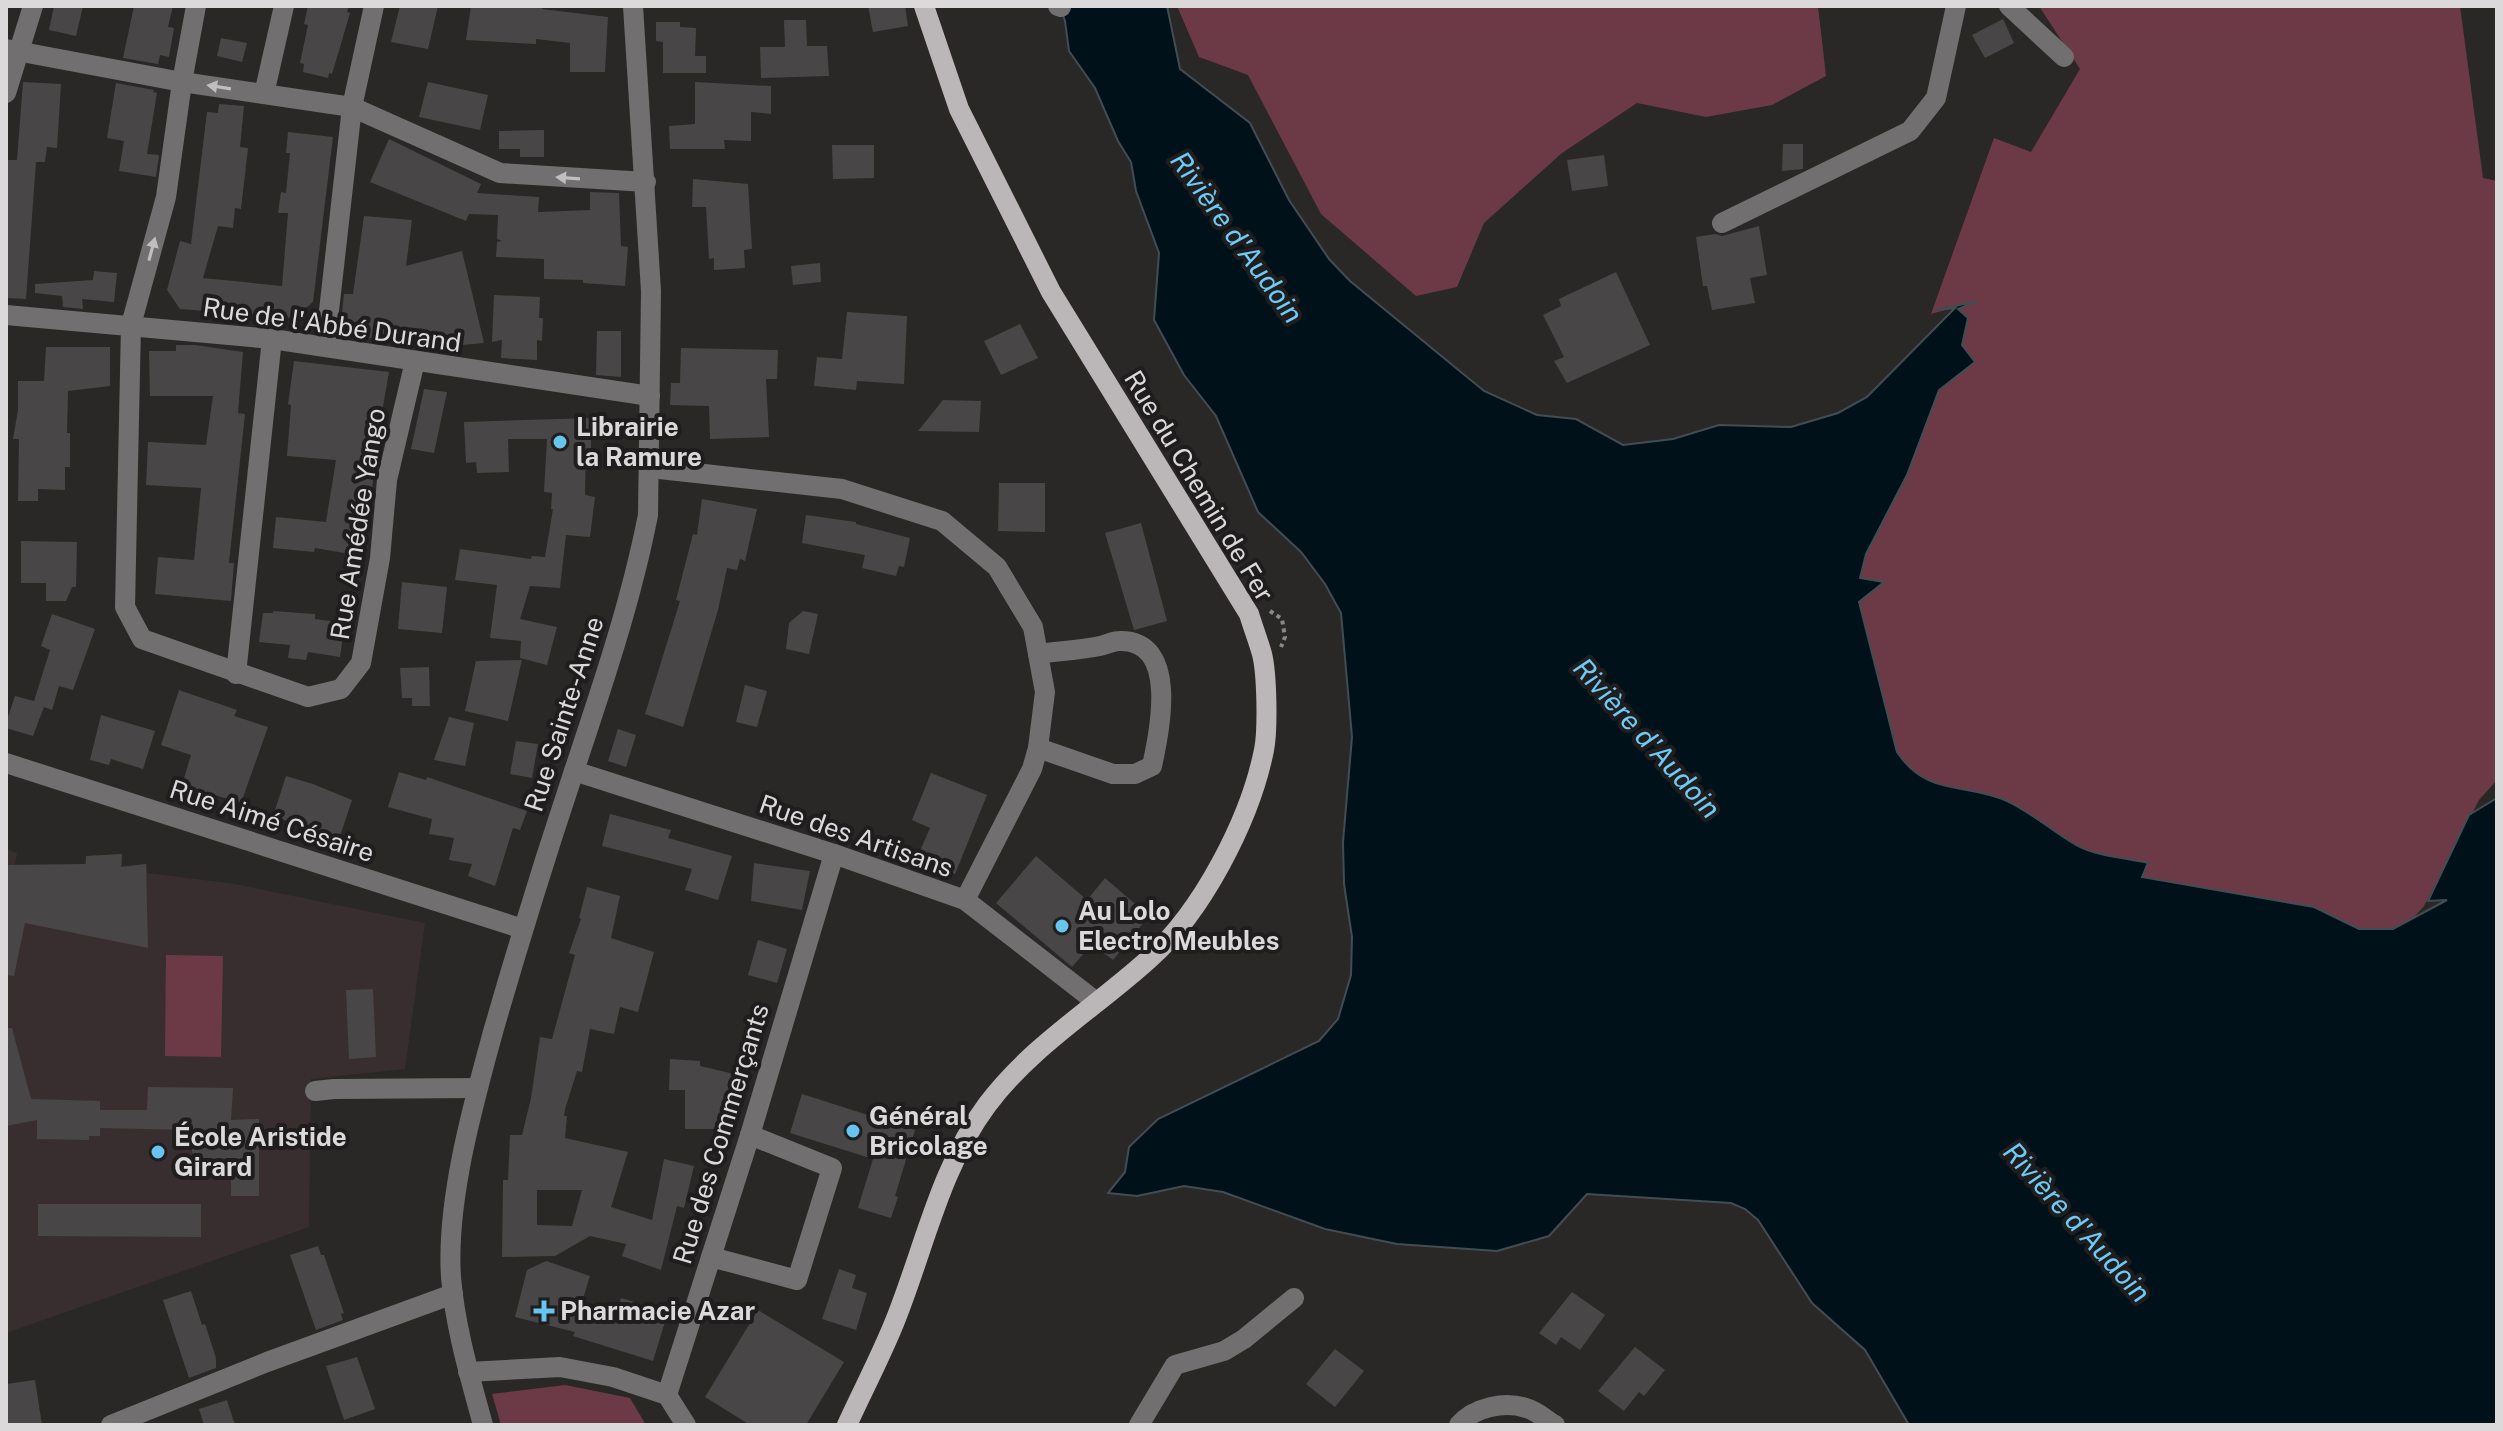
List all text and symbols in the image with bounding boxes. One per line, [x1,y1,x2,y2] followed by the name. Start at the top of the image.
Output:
[207,80,232,93] one-way arrow
[1164,145,1311,329] water label: Rivière d'Audoin
[555,171,580,184] one-way arrow
[146,237,158,262] one-way arrow
[201,291,463,358] street label: Rue de l'Abbé Durand
[1118,365,1281,607] street label: Rue du Chemin de Fer
[324,406,391,642] street label: Rue Amédée Yango
[576,411,702,472] place label: Librairie la Ramure
[551,433,569,451] marker: Librairie la Ramure
[517,612,610,815] street label: Rue Sainte-Anne
[1567,651,1728,824] water label: Rivière d'Audoin
[166,773,378,868] street label: Rue Aimé Césaire
[755,788,957,883] street label: Rue des Artisans
[1078,895,1279,956] place label: Au Lolo Electro Meubles
[1053,917,1071,935] marker: Au Lolo Electro Meubles
[666,1000,775,1268] street label: Rue des Commerçants
[869,1100,988,1161] place label: Général Bricolage
[174,1121,347,1182] place label: École Aristide Girard
[844,1122,862,1140] marker: Général Bricolage
[1997,1135,2158,1308] water label: Rivière d'Audoin
[149,1143,167,1161] marker: École Aristide Girard
[560,1295,755,1326] place label: Pharmacie Azar
[535,1302,553,1320] marker: Pharmacie Azar

